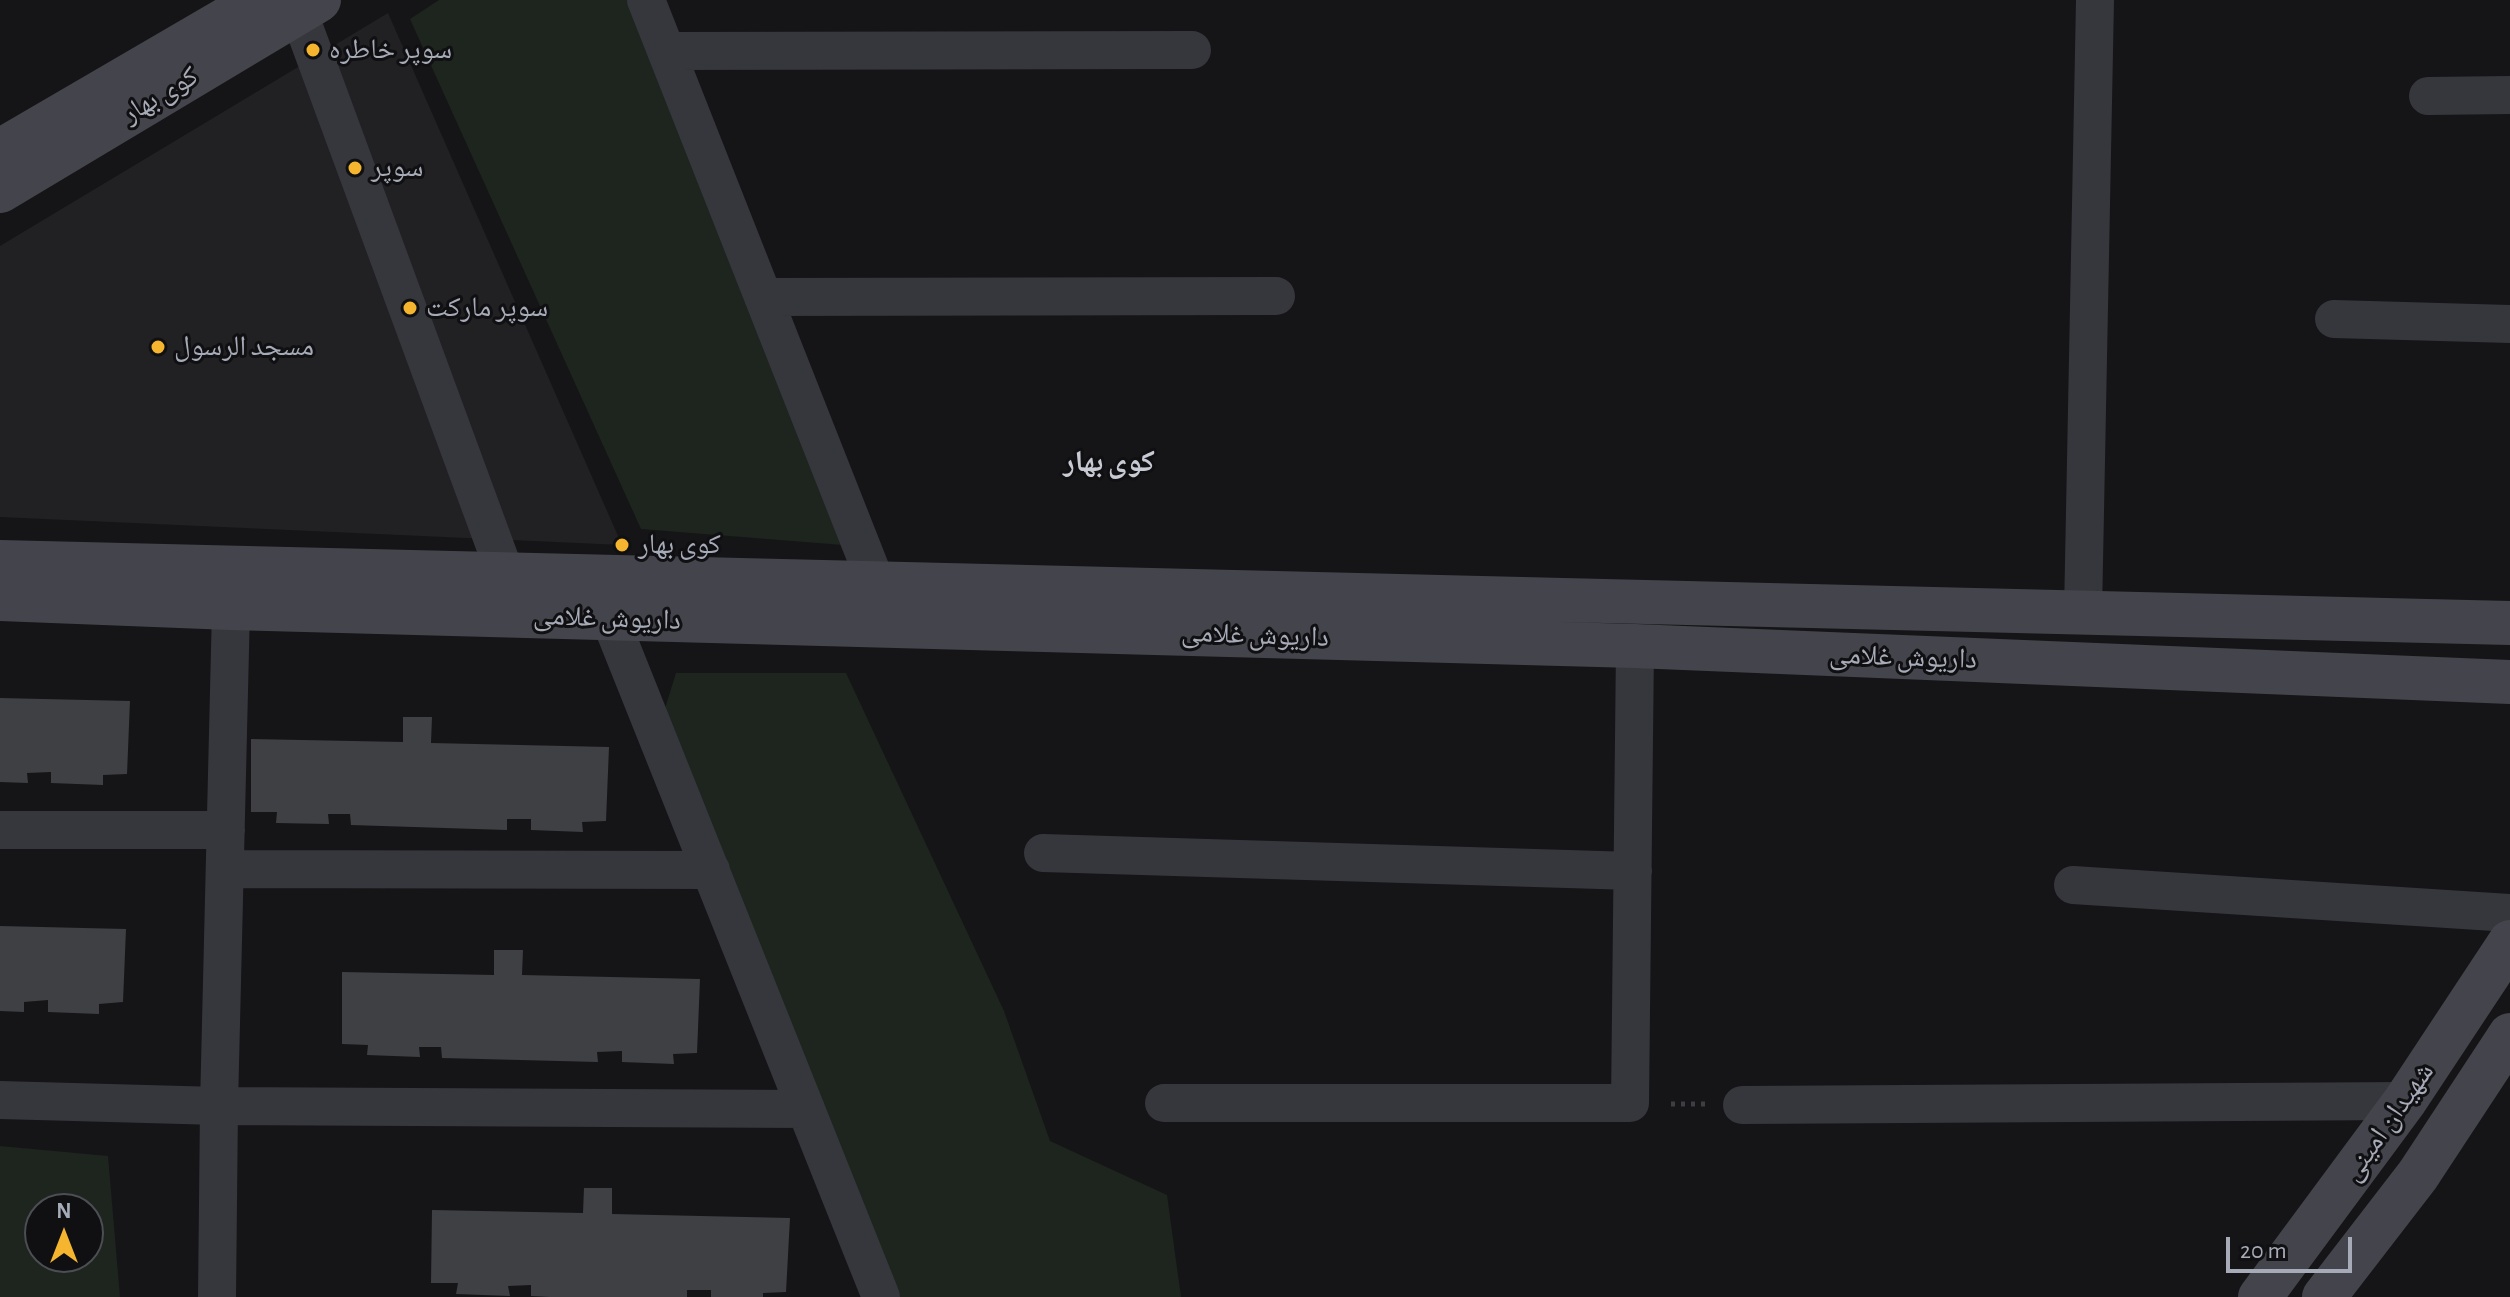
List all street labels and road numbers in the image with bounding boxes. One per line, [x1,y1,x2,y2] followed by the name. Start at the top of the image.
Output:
[116,59,204,131] street label: کوی بهار
[532,599,682,637] street label: داریوش غلامی
[1180,616,1330,654] street label: داریوش غلامی
[1828,638,1978,676] street label: داریوش غلامی
[2335,1056,2441,1188] street label: شهیدان امینی

